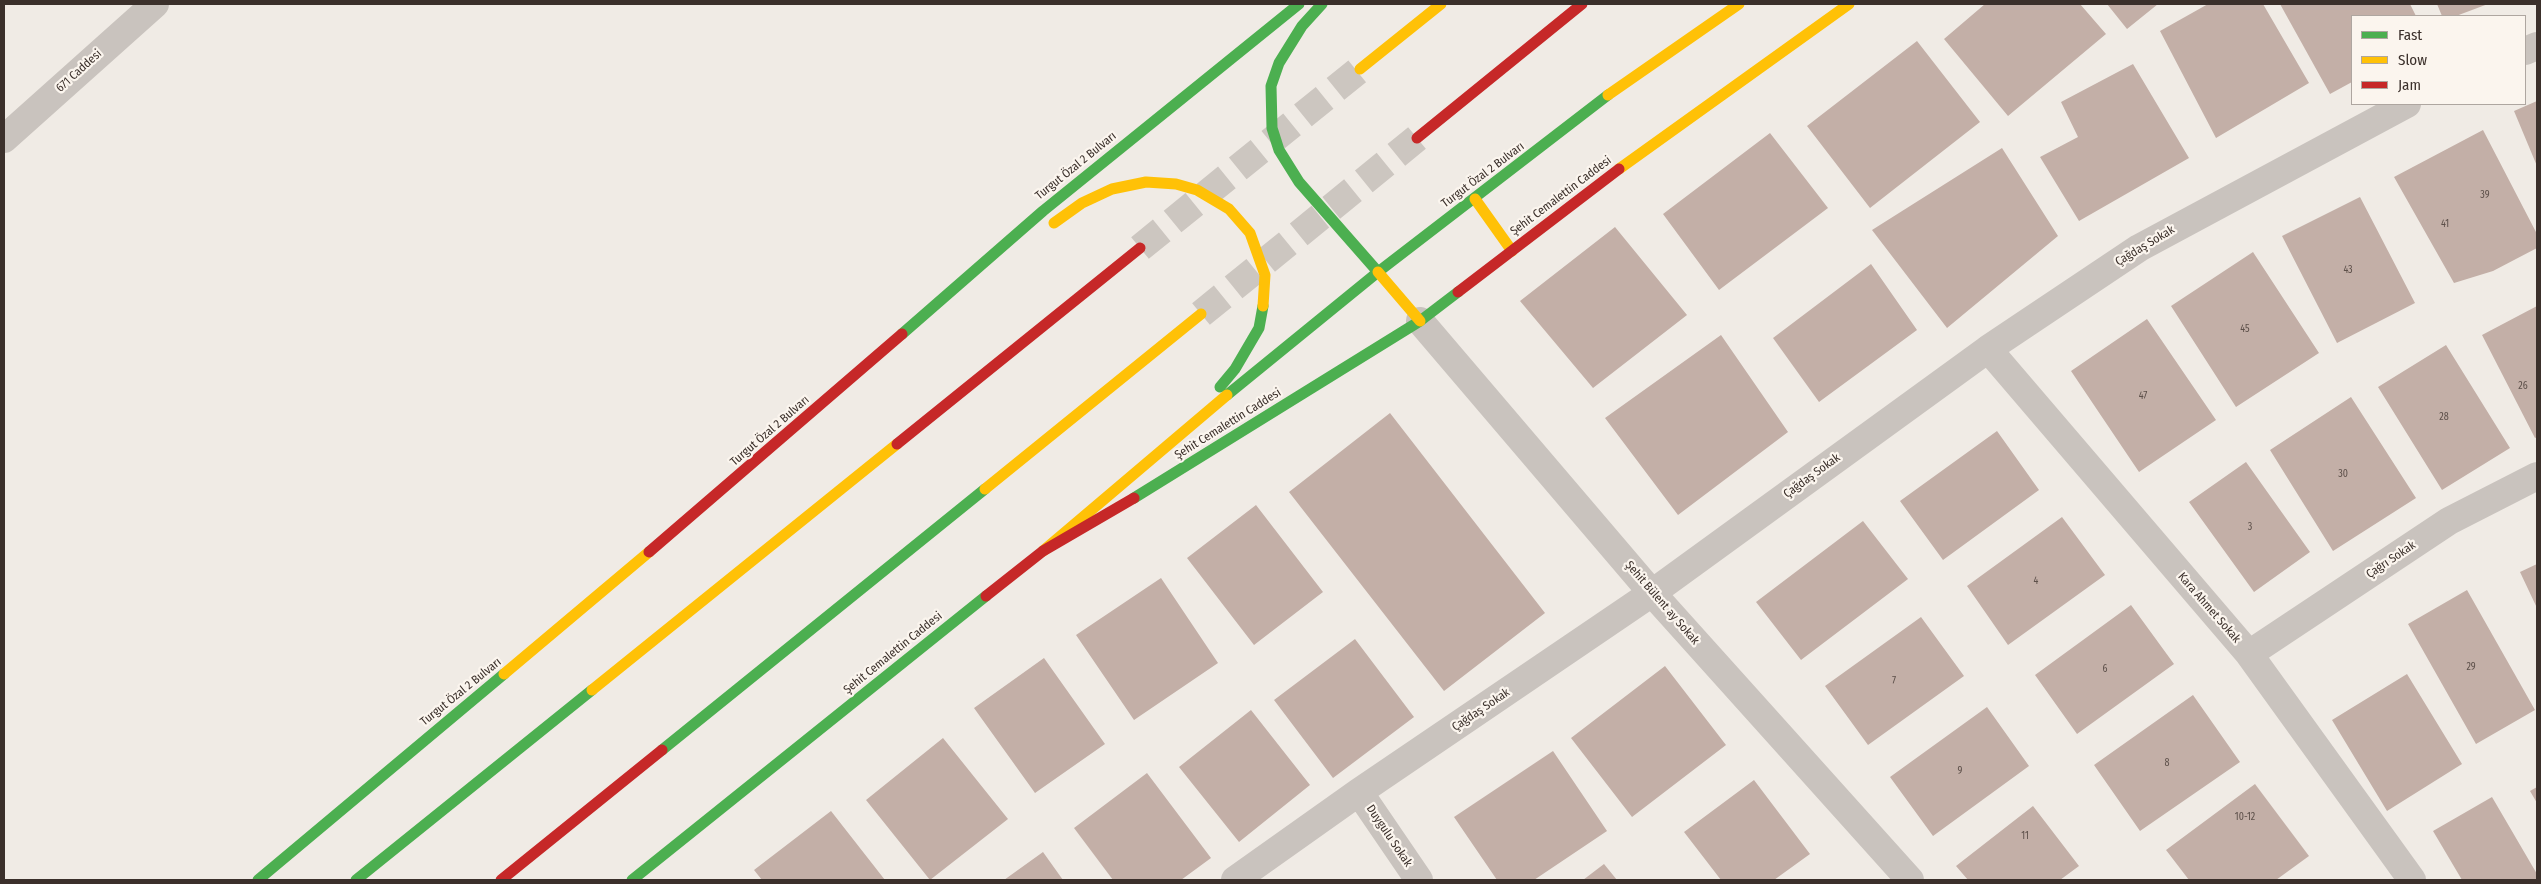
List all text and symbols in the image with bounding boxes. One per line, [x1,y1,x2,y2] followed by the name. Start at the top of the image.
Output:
[2351,15,2526,105] legend
[2398,26,2422,44] text: Fast
[53,47,105,95] street label: 671 Caddesi
[2398,51,2427,69] text: Slow
[2398,76,2421,94] text: Jam
[1033,129,1119,203] street label: Turgut Özal 2 Bulvarı
[1439,139,1527,211] street label: Turgut Özal 2 Bulvarı
[1508,153,1614,239] street label: Şehit Cemalettin Caddesi
[2480,189,2490,201] house number: 39
[2441,218,2449,230] house number: 41
[2113,223,2177,269] street label: Çağdaş Sokak
[2343,264,2353,276] house number: 43
[2240,323,2250,335] house number: 45
[2518,380,2528,392] house number: 26
[1172,385,1284,463] street label: Şehit Cemalettin Caddesi
[2139,390,2147,402] house number: 47
[728,393,812,469] street label: Turgut Özal 2 Bulvarı
[2439,411,2449,423] house number: 28
[1781,451,1843,501] street label: Çağdaş Sokak
[2338,468,2348,480] house number: 30
[2248,521,2252,533] house number: 3
[2364,538,2418,582] street label: Çağrı Sokak
[1622,558,1702,648] street label: Şehit Bülent ay Sokak
[2175,570,2243,646] street label: Kara Ahmet Sokak
[2034,575,2038,587] house number: 4
[841,609,945,697] street label: Şehit Cemalettin Caddesi
[418,655,504,729] street label: Turgut Özal 2 Bulvarı
[2466,661,2476,673] house number: 29
[2103,663,2107,675] house number: 6
[1892,675,1896,687] house number: 7
[1449,685,1513,735] street label: Çağdaş Sokak
[2165,757,2169,769] house number: 8
[1958,765,1962,777] house number: 9
[1363,802,1415,870] street label: Duygulu Sokak
[2235,811,2255,823] house number: 10-12
[2021,830,2029,842] house number: 11

